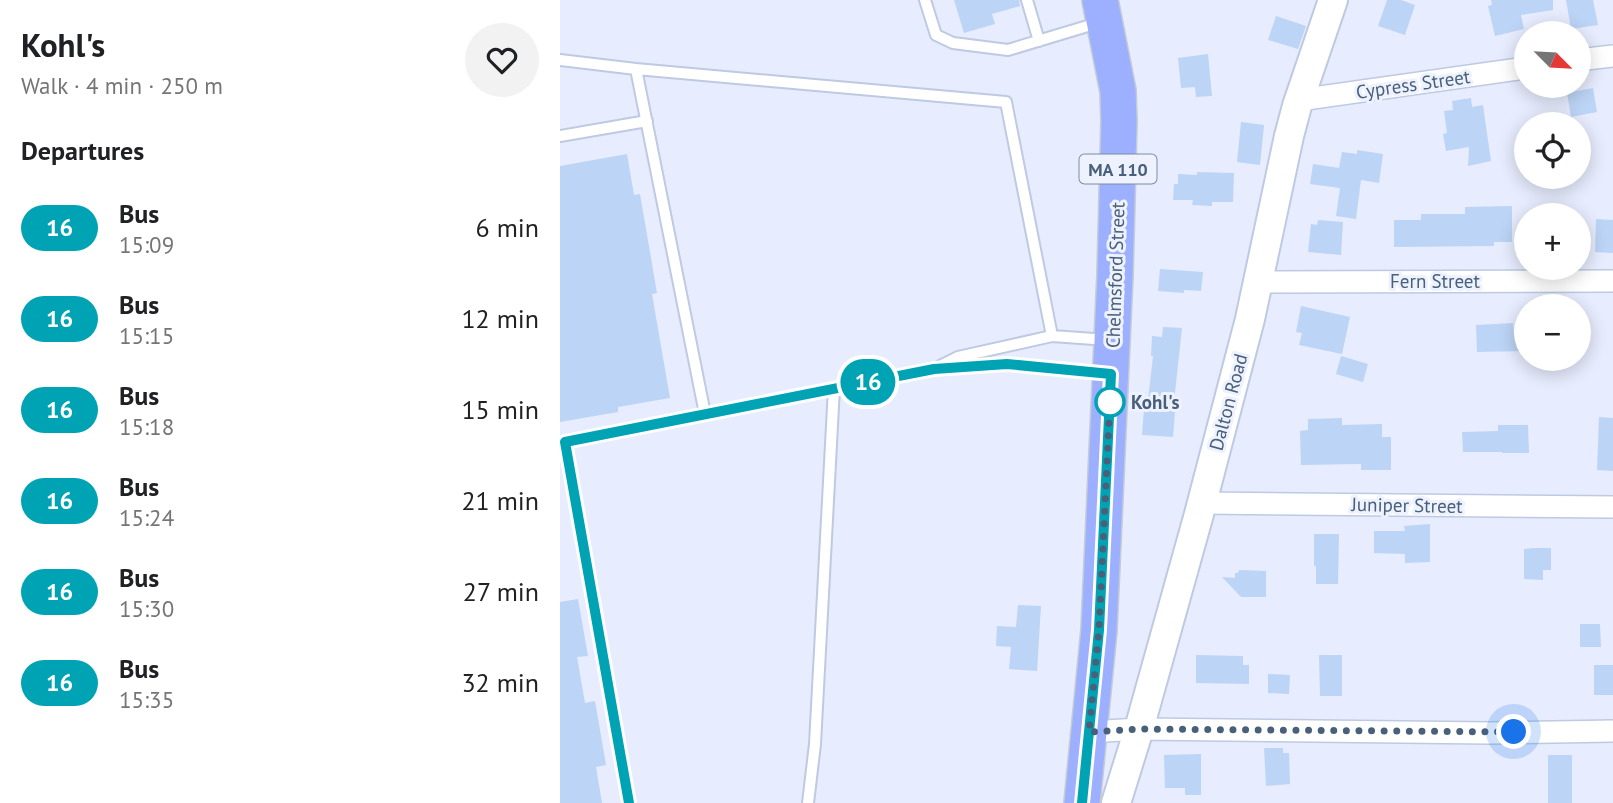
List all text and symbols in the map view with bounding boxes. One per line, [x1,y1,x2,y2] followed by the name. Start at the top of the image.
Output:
[1514,21,1591,98] north arrow
[1514,21,1591,371] map controls
[21,23,105,66] text: Kohl's
[465,23,539,97] button: heart
[1354,64,1472,104] street label: Cypress Street
[21,71,223,100] text: Walk · 4 min · 250 m
[1514,112,1591,189] button: locate
[21,134,144,167] text: Departures
[1080,154,1156,184] road number: MA 110
[119,197,159,230] text: Bus
[1100,201,1130,348] street label: Chelmsford Street
[1514,203,1591,280] button: +
[476,211,539,244] text: 6 min
[46,212,73,243] text: 16
[119,230,174,259] text: 15:09
[1390,269,1481,293] street label: Fern Street
[119,288,159,321] text: Bus
[1514,294,1591,371] button: −
[461,302,539,335] text: 12 min
[46,303,73,334] text: 16
[119,321,174,350] text: 15:15
[1204,351,1252,453] street label: Dalton Road
[836,359,900,405] line badge: 16
[854,366,882,397] text: 16
[119,379,159,412] text: Bus
[1095,387,1125,417] marker: Kohl's
[1131,390,1179,414] place label: Kohl's
[461,393,539,426] text: 15 min
[46,394,73,425] text: 16
[119,412,174,441] text: 15:18
[119,470,159,503] text: Bus
[461,484,539,517] text: 21 min
[46,485,73,516] text: 16
[1350,492,1463,518] street label: Juniper Street
[119,503,174,532] text: 15:24
[119,561,159,594] text: Bus
[463,575,539,608] text: 27 min
[46,576,73,607] text: 16
[119,594,174,623] text: 15:30
[119,652,159,685] text: Bus
[461,666,539,699] text: 32 min
[46,667,73,698] text: 16
[119,685,174,714] text: 15:35
[1496,714,1531,749] your location

